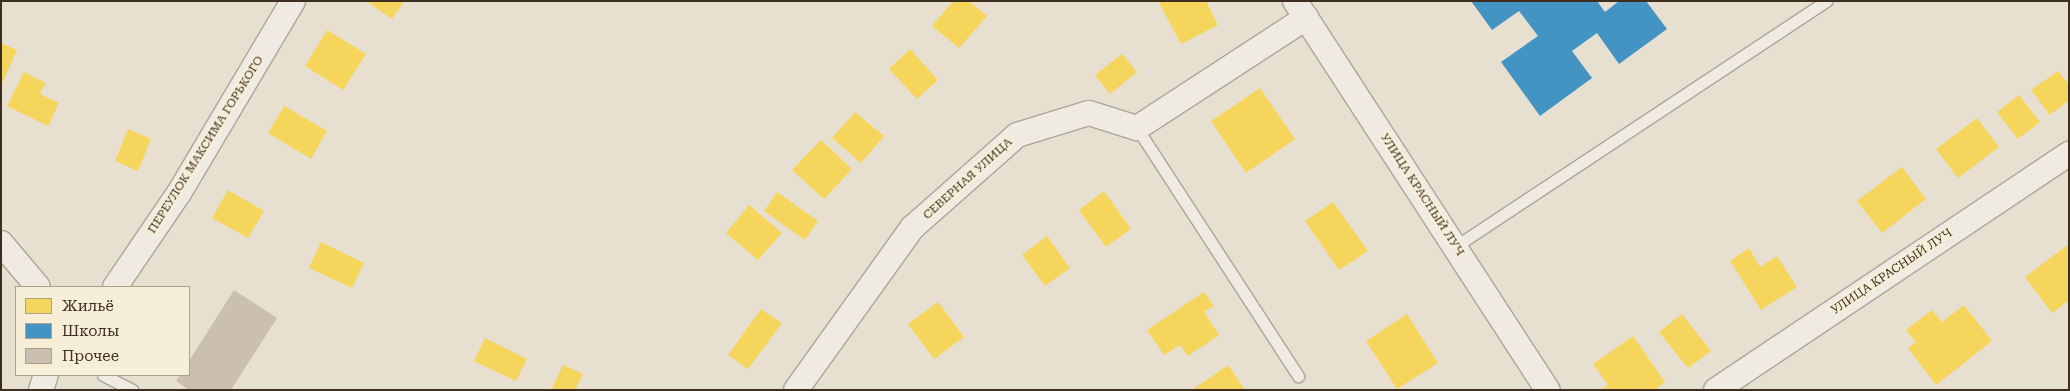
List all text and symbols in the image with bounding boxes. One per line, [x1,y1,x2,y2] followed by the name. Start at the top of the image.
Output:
[145,54,267,236] street label: ПЕРЕУЛОК МАКСИМА ГОРЬКОГО
[1377,131,1467,259] street label: УЛИЦА КРАСНЫЙ ЛУЧ
[920,135,1016,223] street label: СЕВЕРНАЯ УЛИЦА
[1829,226,1955,318] street label: УЛИЦА КРАСНЫЙ ЛУЧ
[15,286,190,376] legend
[62,297,114,315] text: Жильё
[62,322,119,340] text: Школы
[62,347,119,365] text: Прочее

